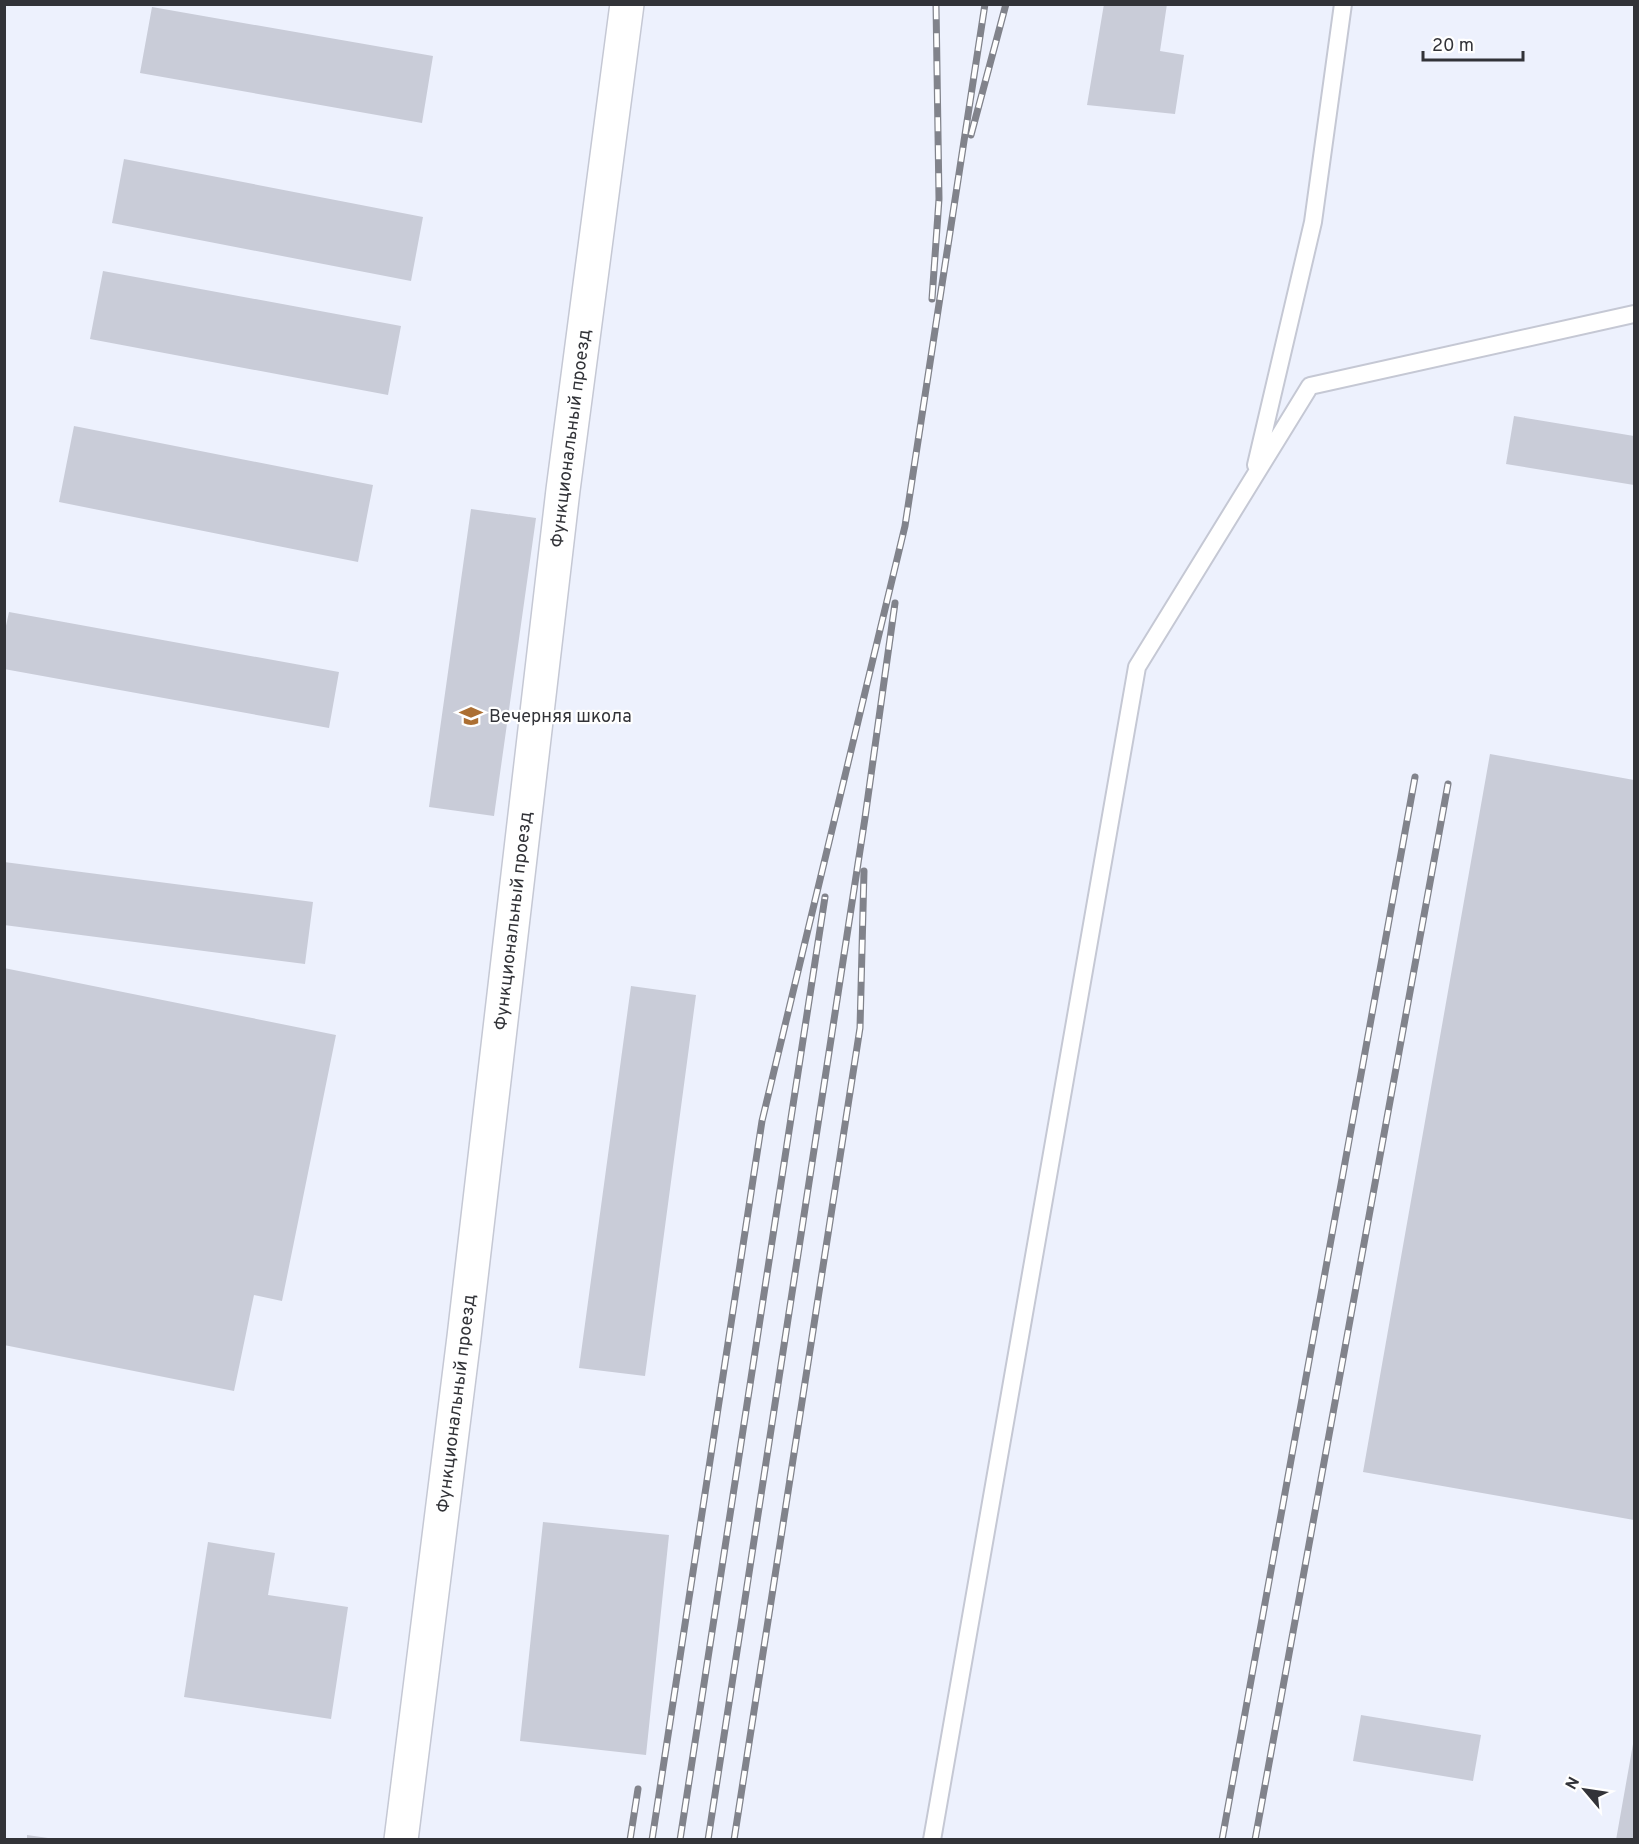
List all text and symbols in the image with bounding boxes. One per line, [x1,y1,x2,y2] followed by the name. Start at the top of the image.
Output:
[1423,24,1524,62] scale bar
[1432,35,1474,58] text: 20 m
[546,328,597,549] street label: Функциональный проезд
[458,703,484,729] school or university icon: Вечерняя школа
[489,706,632,729] place label: Вечерняя школа
[490,810,538,1032] street label: Функциональный проезд
[432,1293,482,1514] street label: Функциональный проезд
[1555,1760,1615,1820] north arrow
[1562,1774,1585,1794] text: N

